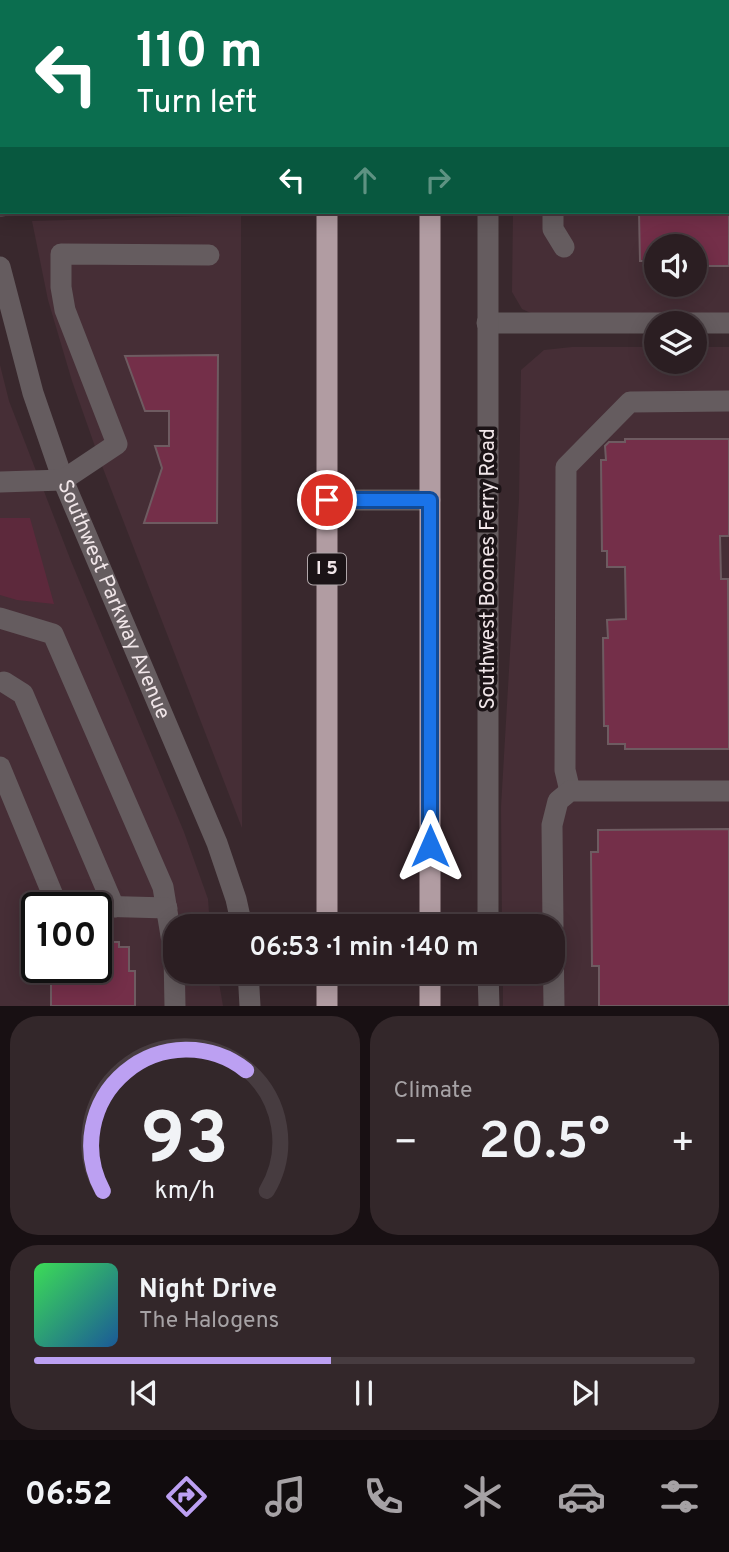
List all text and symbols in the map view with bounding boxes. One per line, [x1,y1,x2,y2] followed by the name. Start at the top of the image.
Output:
[136,23,263,85] text: 110 m
[21,28,112,119] icon: left
[136,84,257,124] text: Turn left
[273,161,311,199] icon: left
[346,161,384,199] icon: ahead
[419,161,457,199] icon: right
[644,234,707,374] map controls
[644,234,707,297] button: sound
[644,311,707,374] button: layers
[475,428,502,710] street label: Southwest Boones Ferry Road
[297,470,357,530] pin
[51,476,176,723] street label: Southwest Parkway Avenue
[308,481,346,519] icon: arrive
[308,554,346,584] road number: I 5
[393,809,467,883] position arrow
[21,892,112,983] speed limit sign: 100
[249,932,479,965] text: 06:53 · 1 min · 140 m
[394,1077,472,1106] text: Climate
[141,1098,229,1190] text: 93
[478,1111,610,1177] text: 20.5°
[394,1120,418,1169] text: −
[670,1120,695,1169] text: +
[154,1176,215,1208] text: km/h
[139,1274,277,1307] text: Night Drive
[139,1307,279,1336] text: The Halogens
[125,1374,163,1412] icon: previous
[345,1374,383,1412] icon: pause
[566,1374,604,1412] icon: next
[162,1472,211,1521] icon: directions
[261,1472,310,1521] icon: music
[359,1472,408,1521] icon: phone
[458,1472,507,1521] icon: climate
[557,1472,606,1521] icon: car
[655,1472,704,1521] icon: filters
[25,1476,112,1516] text: 06:52

